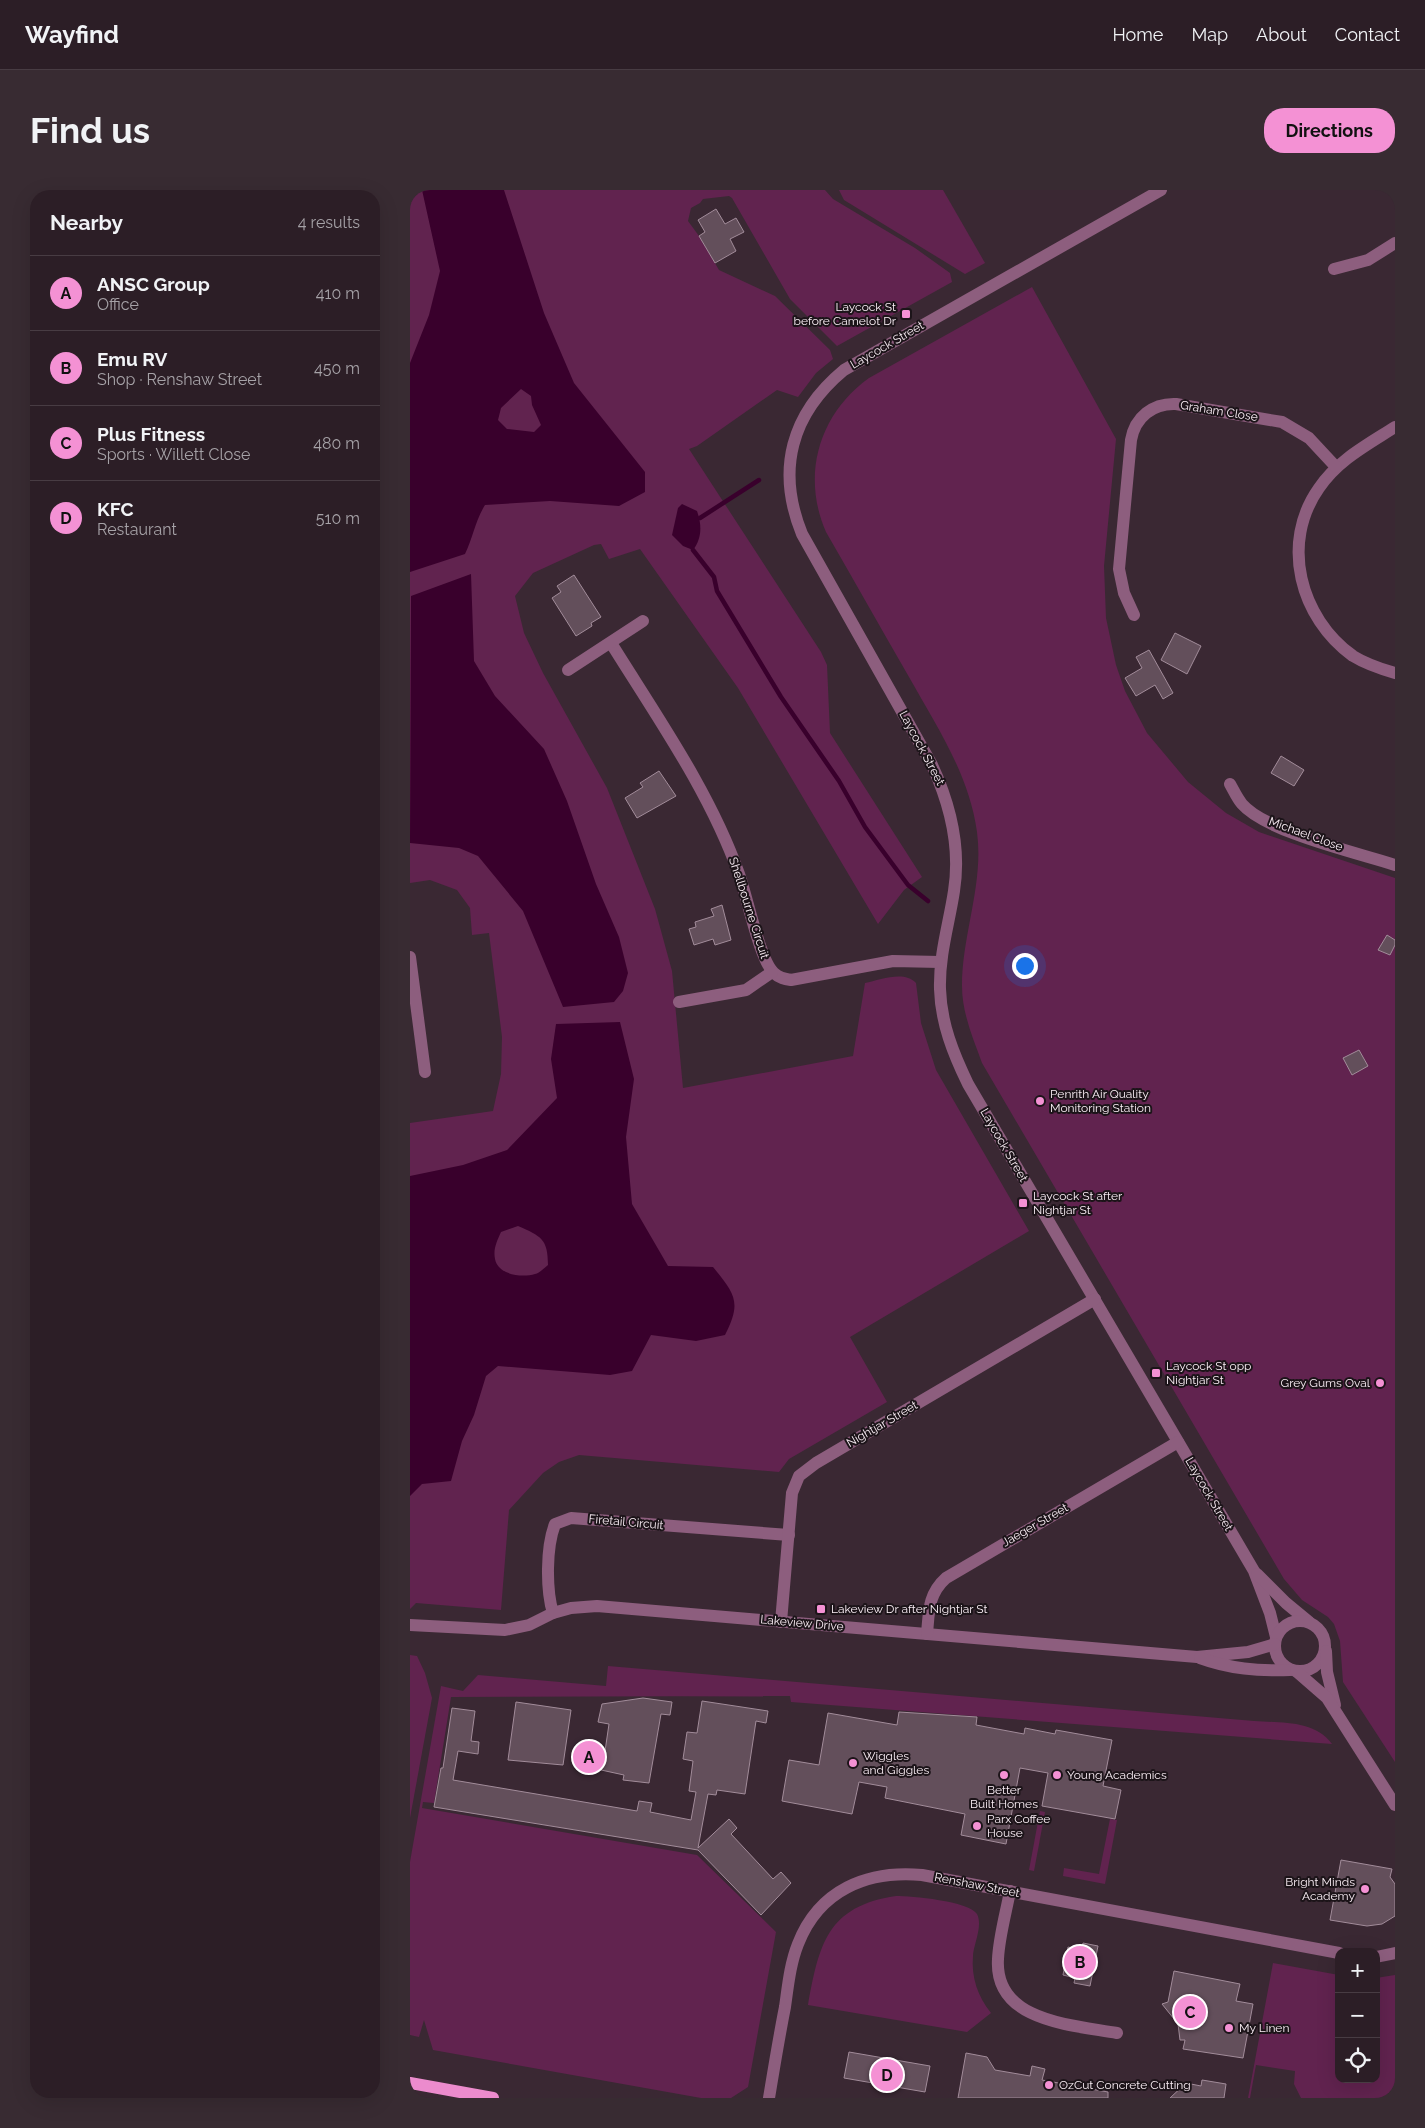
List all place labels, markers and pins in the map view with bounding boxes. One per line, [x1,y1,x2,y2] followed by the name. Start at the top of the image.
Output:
[794,300,897,328] place label: Laycock St before Camelot Dr
[900,308,912,320] marker: Laycock St before Camelot Dr
[1050,1087,1151,1115] place label: Penrith Air Quality Monitoring Station
[1034,1095,1046,1107] marker: Penrith Air Quality Monitoring Station
[1033,1189,1123,1217] place label: Laycock St after Nightjar St
[1017,1197,1029,1209] marker: Laycock St after Nightjar St
[1166,1359,1252,1387] place label: Laycock St opp Nightjar St
[1150,1367,1162,1379] marker: Laycock St opp Nightjar St
[1281,1376,1371,1390] place label: Grey Gums Oval
[1374,1377,1386,1389] marker: Grey Gums Oval
[831,1602,987,1616] place label: Lakeview Dr after Nightjar St
[815,1603,827,1615] marker: Lakeview Dr after Nightjar St
[573,1738,605,1776] pin: A
[863,1749,929,1777] place label: Wiggles and Giggles
[847,1757,859,1769] marker: Wiggles and Giggles
[1067,1768,1167,1782] place label: Young Academics
[998,1769,1010,1781] marker: Better Built Homes
[1051,1769,1063,1781] marker: Young Academics
[970,1783,1038,1811] place label: Better Built Homes
[987,1812,1050,1840] place label: Parx Coffee House
[971,1820,983,1832] marker: Parx Coffee House
[1285,1875,1355,1903] place label: Bright Minds Academy
[1359,1883,1371,1895] marker: Bright Minds Academy
[1064,1943,1096,1981] pin: B
[1174,1993,1206,2031] pin: C
[1239,2021,1289,2035] place label: My Linen
[1223,2022,1235,2034] marker: My Linen
[871,2056,903,2094] pin: D
[1059,2078,1191,2092] place label: OzCut Concrete Cutting
[1043,2079,1055,2091] marker: OzCut Concrete Cutting

